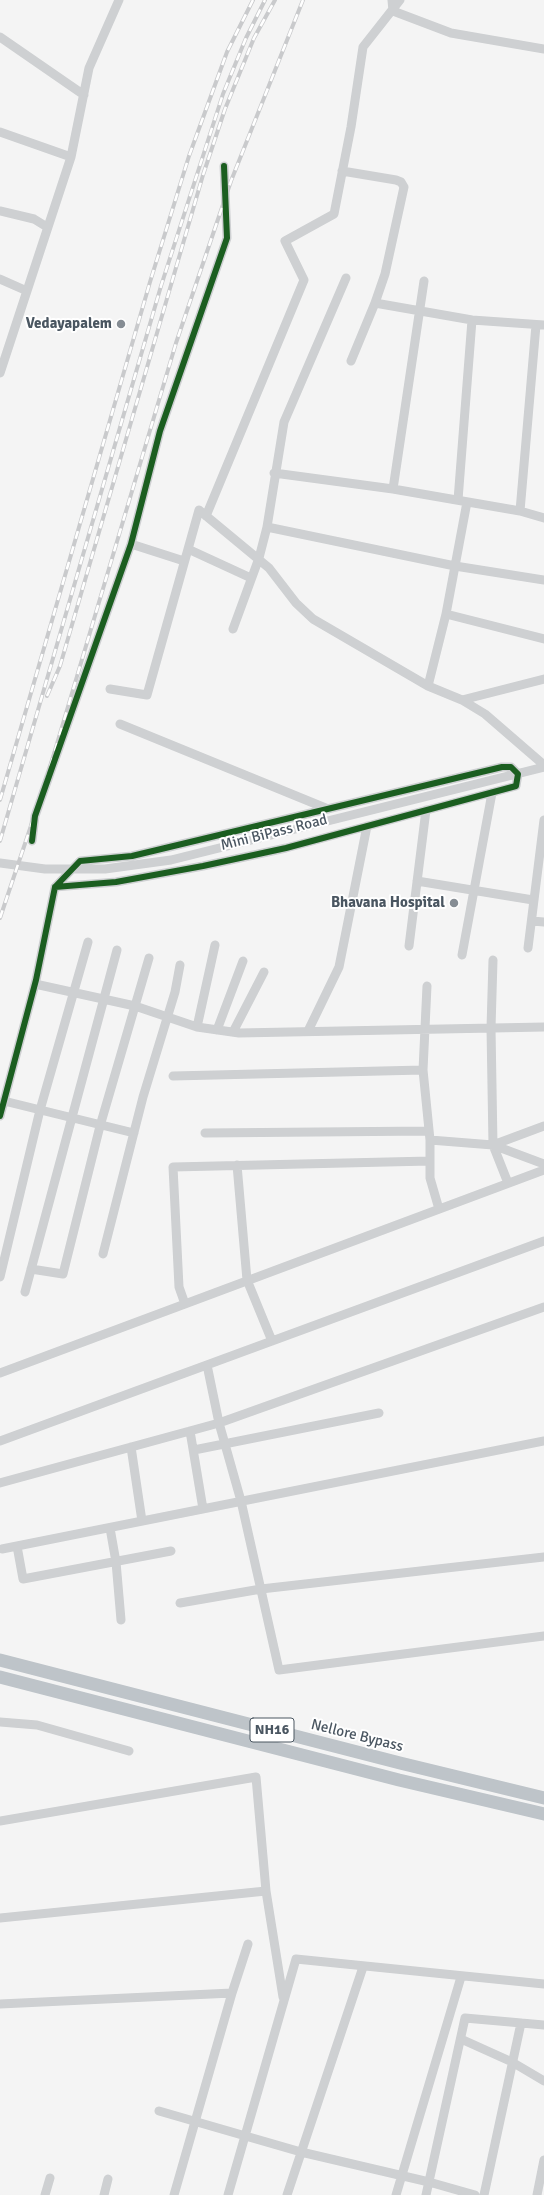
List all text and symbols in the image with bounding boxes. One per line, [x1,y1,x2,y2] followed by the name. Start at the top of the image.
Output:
[26,315,112,333] place label: Vedayapalem
[115,318,127,330] marker: Vedayapalem
[219,811,329,855] street label: Mini BiPass Road
[331,894,445,912] place label: Bhavana Hospital
[448,897,460,909] marker: Bhavana Hospital
[309,1716,405,1756] street label: Nellore Bypass
[250,1718,294,1742] road number: NH16

